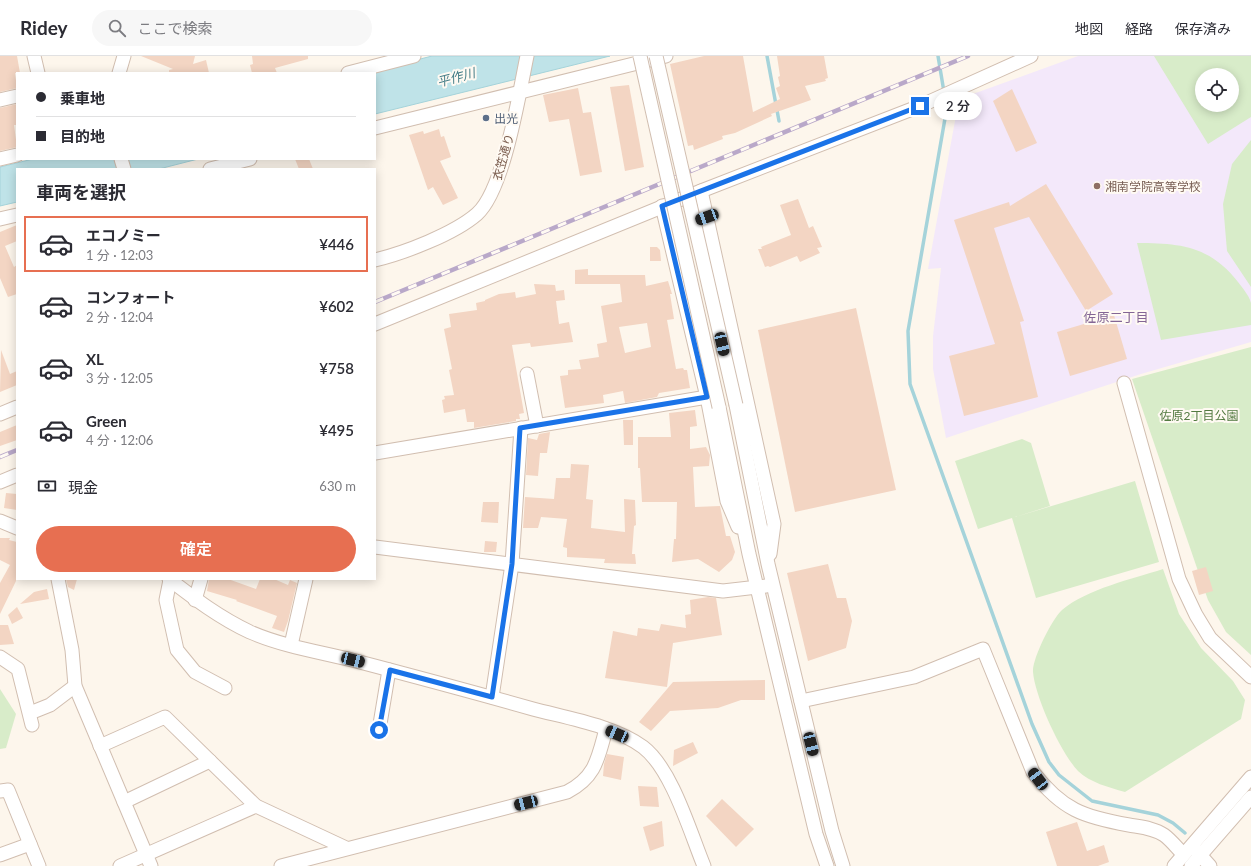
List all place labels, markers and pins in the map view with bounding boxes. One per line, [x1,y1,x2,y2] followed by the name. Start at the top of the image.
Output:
[494,111,518,126] place label: 出光
[481,113,491,123] marker: 出光
[1105,179,1201,194] place label: 湘南学院高等学校
[1092,181,1102,191] marker: 湘南学院高等学校

